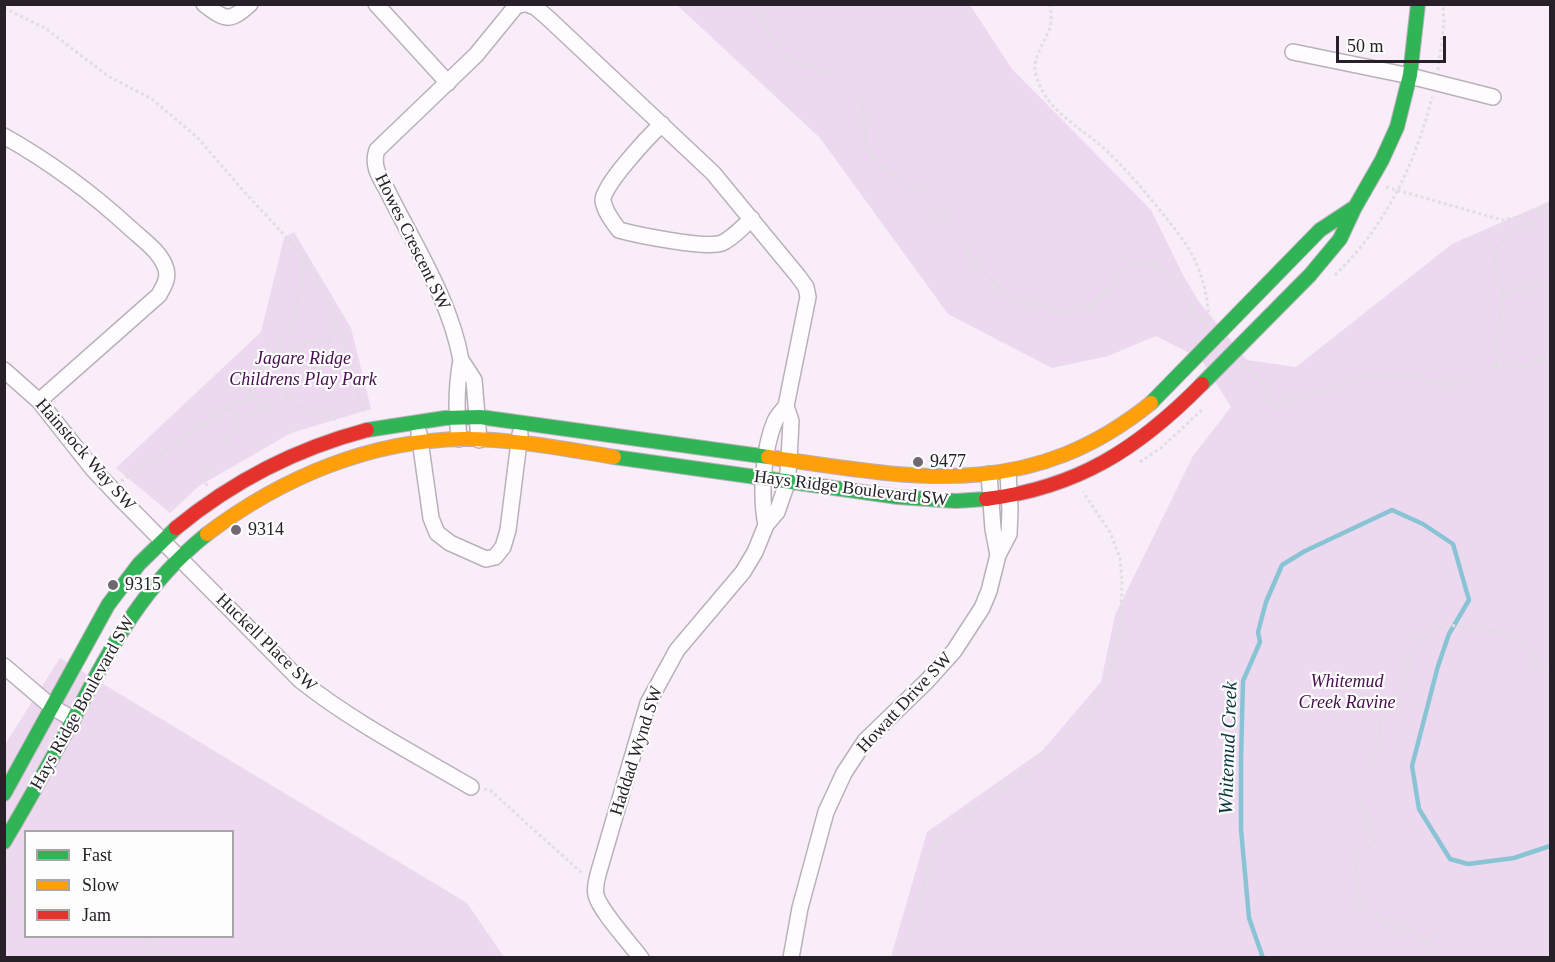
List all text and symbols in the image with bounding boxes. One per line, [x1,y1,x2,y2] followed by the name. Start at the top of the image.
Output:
[1339,24,1448,62] scale bar
[1347,36,1384,56] text: 50 m
[370,170,454,314] street label: Howes Crescent SW
[229,348,377,391] park label: Jagare Ridge Childrens Play Park
[30,395,140,515] street label: Hainstock Way SW
[930,451,966,473] place label: 9477
[911,455,925,469] marker: 9477
[753,466,949,512] street label: Hays Ridge Boulevard SW
[248,519,284,541] place label: 9314
[229,523,243,537] marker: 9314
[125,574,161,596] place label: 9315
[106,578,120,592] marker: 9315
[211,589,321,697] street label: Huckell Place SW
[26,612,140,794] street label: Hays Ridge Boulevard SW
[853,648,957,758] street label: Howatt Drive SW
[1299,671,1395,714] park label: Whitemud Creek Ravine
[1215,681,1243,815] water label: Whitemud Creek
[606,684,668,818] street label: Haddad Wynd SW
[24,830,234,938] legend
[82,845,112,865] text: Fast
[82,875,119,895] text: Slow
[82,905,111,925] text: Jam

